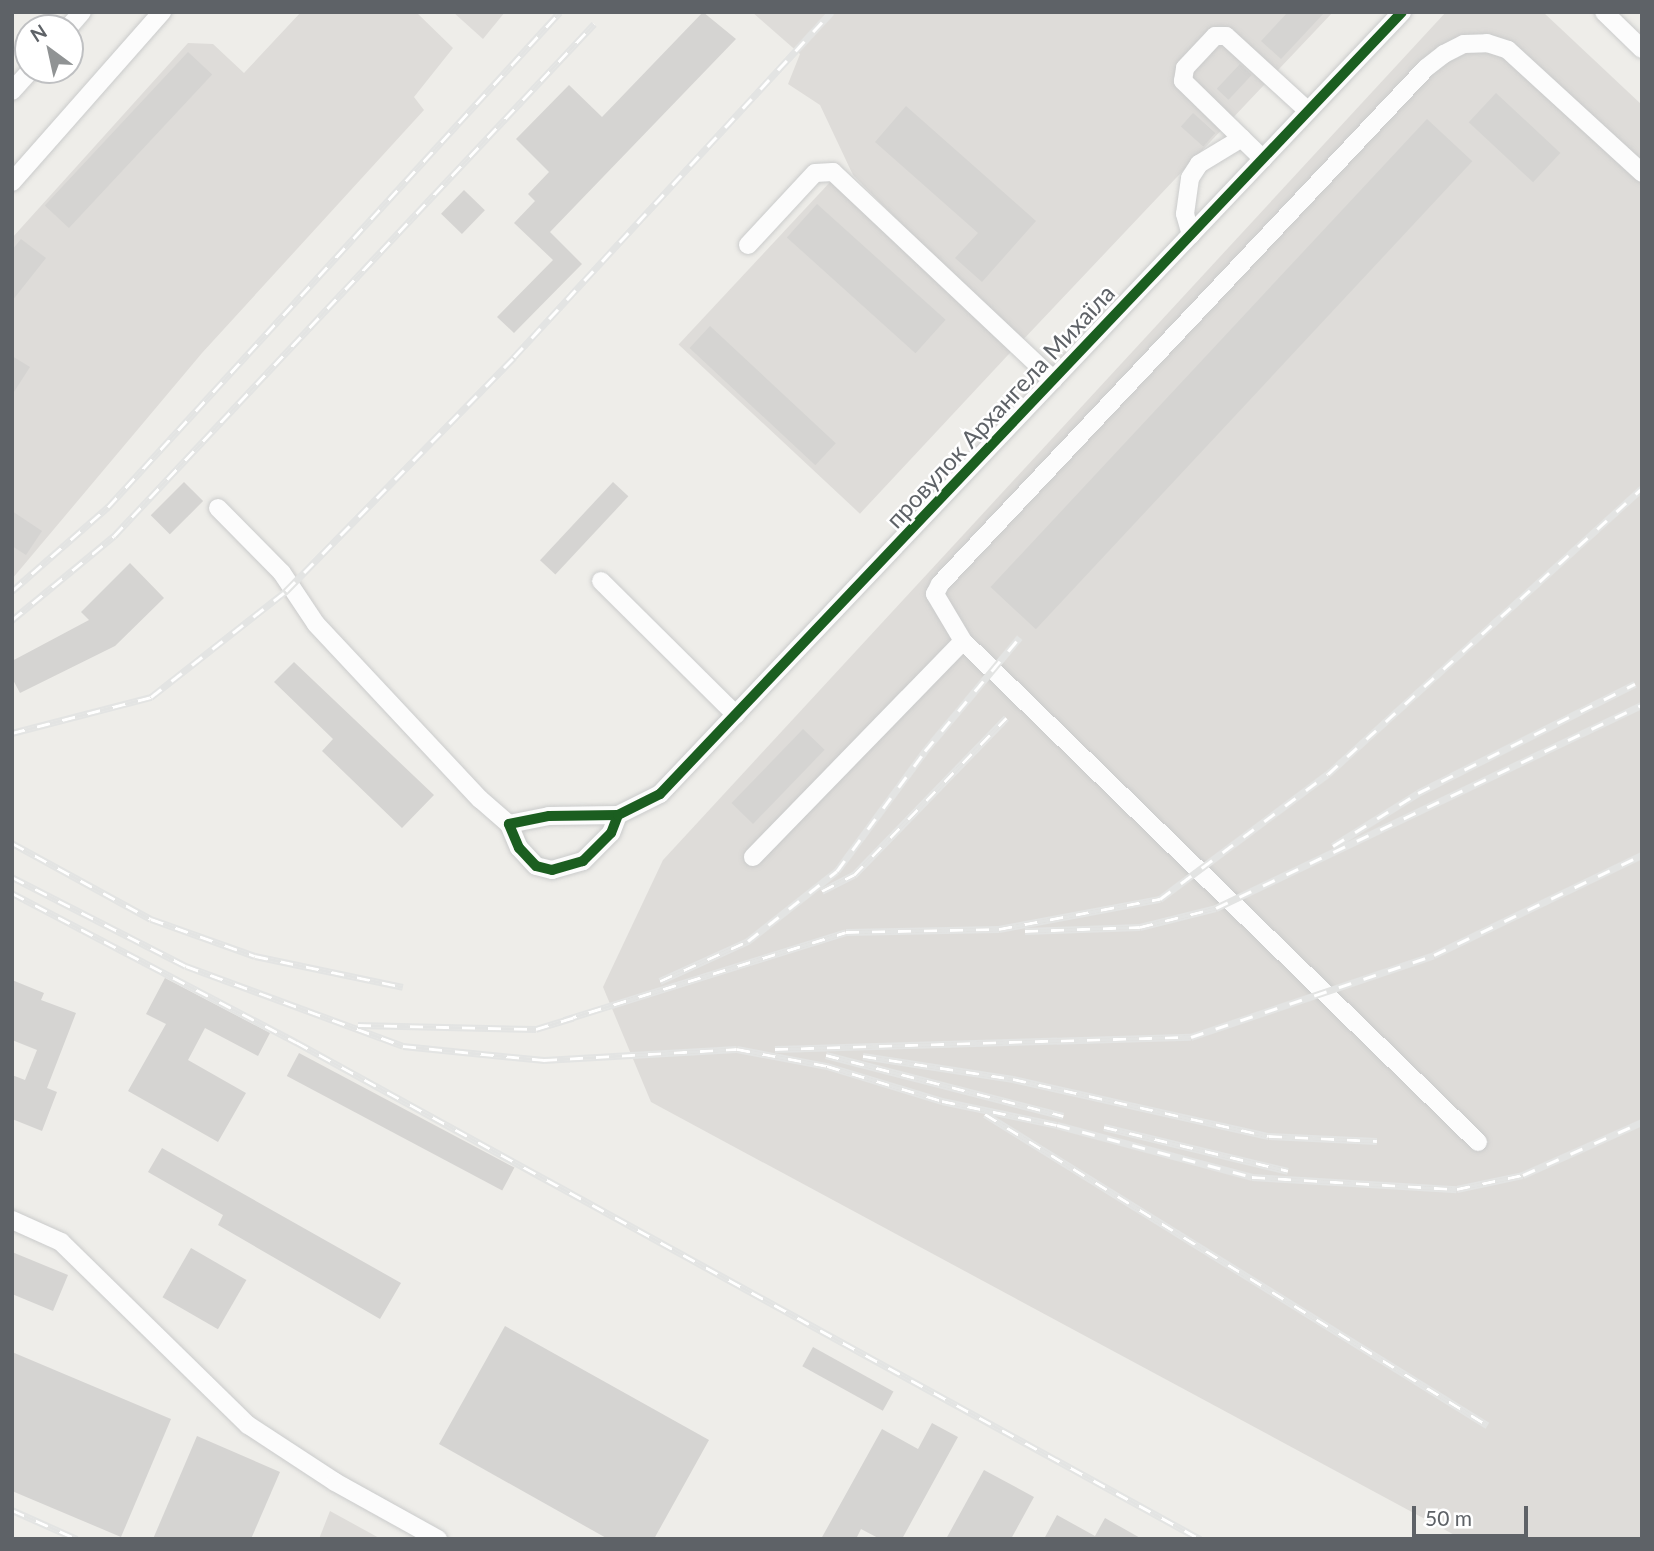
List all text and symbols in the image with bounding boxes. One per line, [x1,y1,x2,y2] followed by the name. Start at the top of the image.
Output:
[14,14,84,84] north arrow
[26,19,51,46] text: N
[880,279,1120,533] street label: провулок Архангела Михаїла
[1416,1492,1532,1536] scale bar
[1425,1505,1472,1530] text: 50 m

